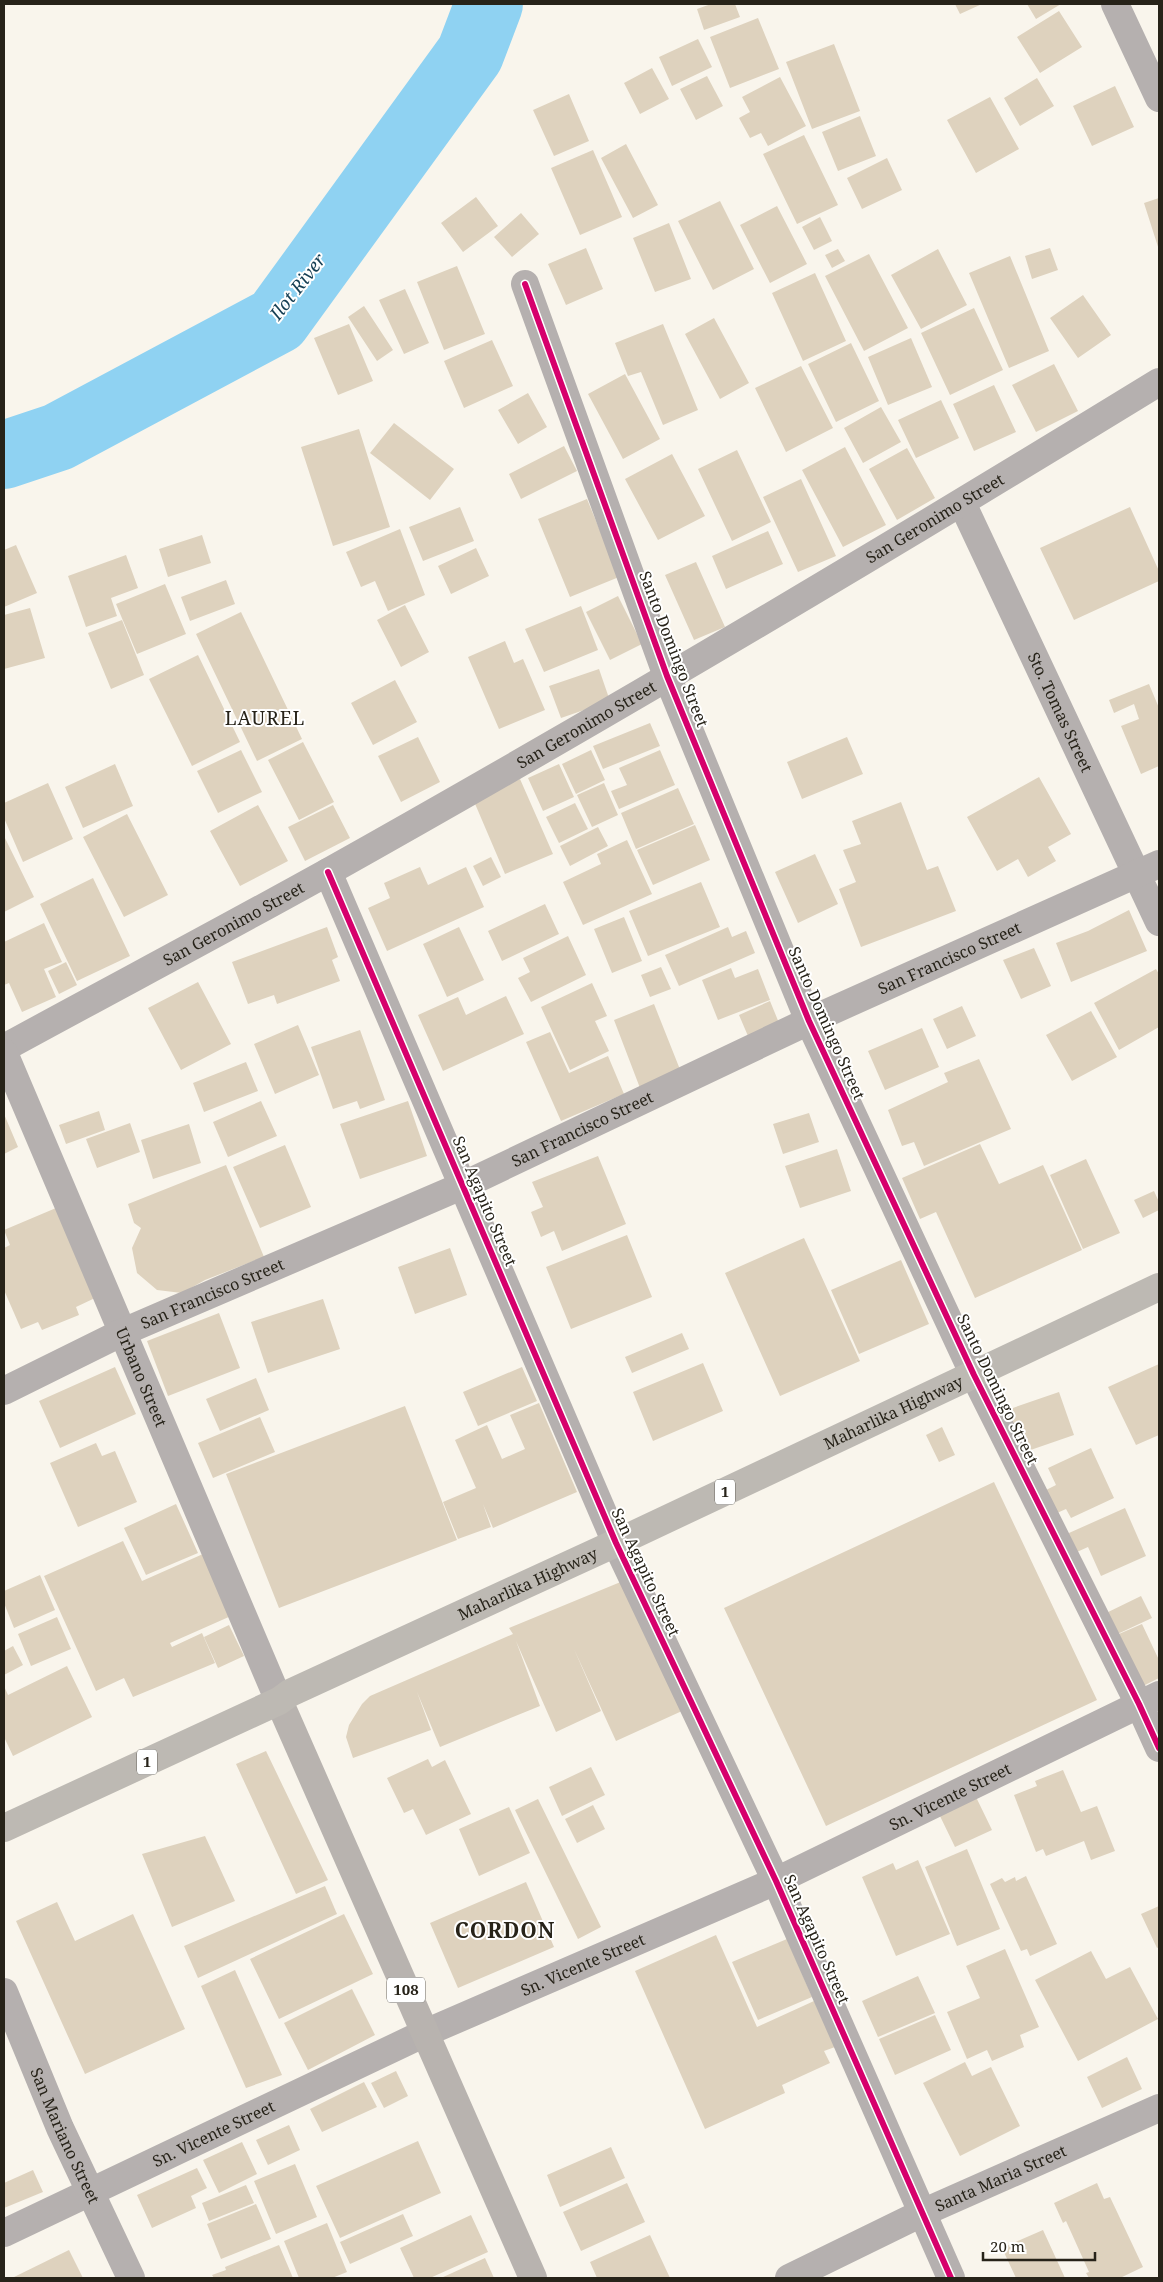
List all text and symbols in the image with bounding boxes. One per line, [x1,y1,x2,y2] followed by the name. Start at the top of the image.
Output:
[263,248,331,325] water label: Ilot River
[861,468,1008,568] street label: San Geronimo Street
[634,568,714,730] street label: Santo Domingo Street
[1023,648,1098,776] street label: Sto. Tomas Street
[512,675,660,774] street label: San Geronimo Street
[225,705,305,731] district label: LAUREL
[159,876,308,971] street label: San Geronimo Street
[874,916,1025,1000] street label: San Francisco Street
[783,943,871,1103] street label: Santo Domingo Street
[508,1086,657,1172] street label: San Francisco Street
[448,1133,522,1270] street label: San Agapito Street
[137,1253,288,1334] street label: San Francisco Street
[952,1310,1044,1468] street label: Santo Domingo Street
[111,1324,173,1431] street label: Urbano Street
[820,1370,967,1455] street label: Maharlika Highway
[715,1480,735,1504] road number: 1
[607,1504,686,1640] street label: San Agapito Street
[454,1542,602,1625] street label: Maharlika Highway
[137,1750,157,1774] road number: 1
[885,1757,1015,1835] street label: Sn. Vicente Street
[779,1871,856,2007] street label: San Agapito Street
[455,1916,555,1944] district label: CORDON
[517,1928,648,2001] street label: Sn. Vicente Street
[387,1978,425,2002] road number: 108
[25,2064,105,2207] street label: San Mariano Street
[149,2095,279,2172] street label: Sn. Vicente Street
[931,2139,1070,2217] street label: Santa Maria Street
[983,2230,1096,2262] scale bar
[990,2236,1025,2256] text: 20 m

